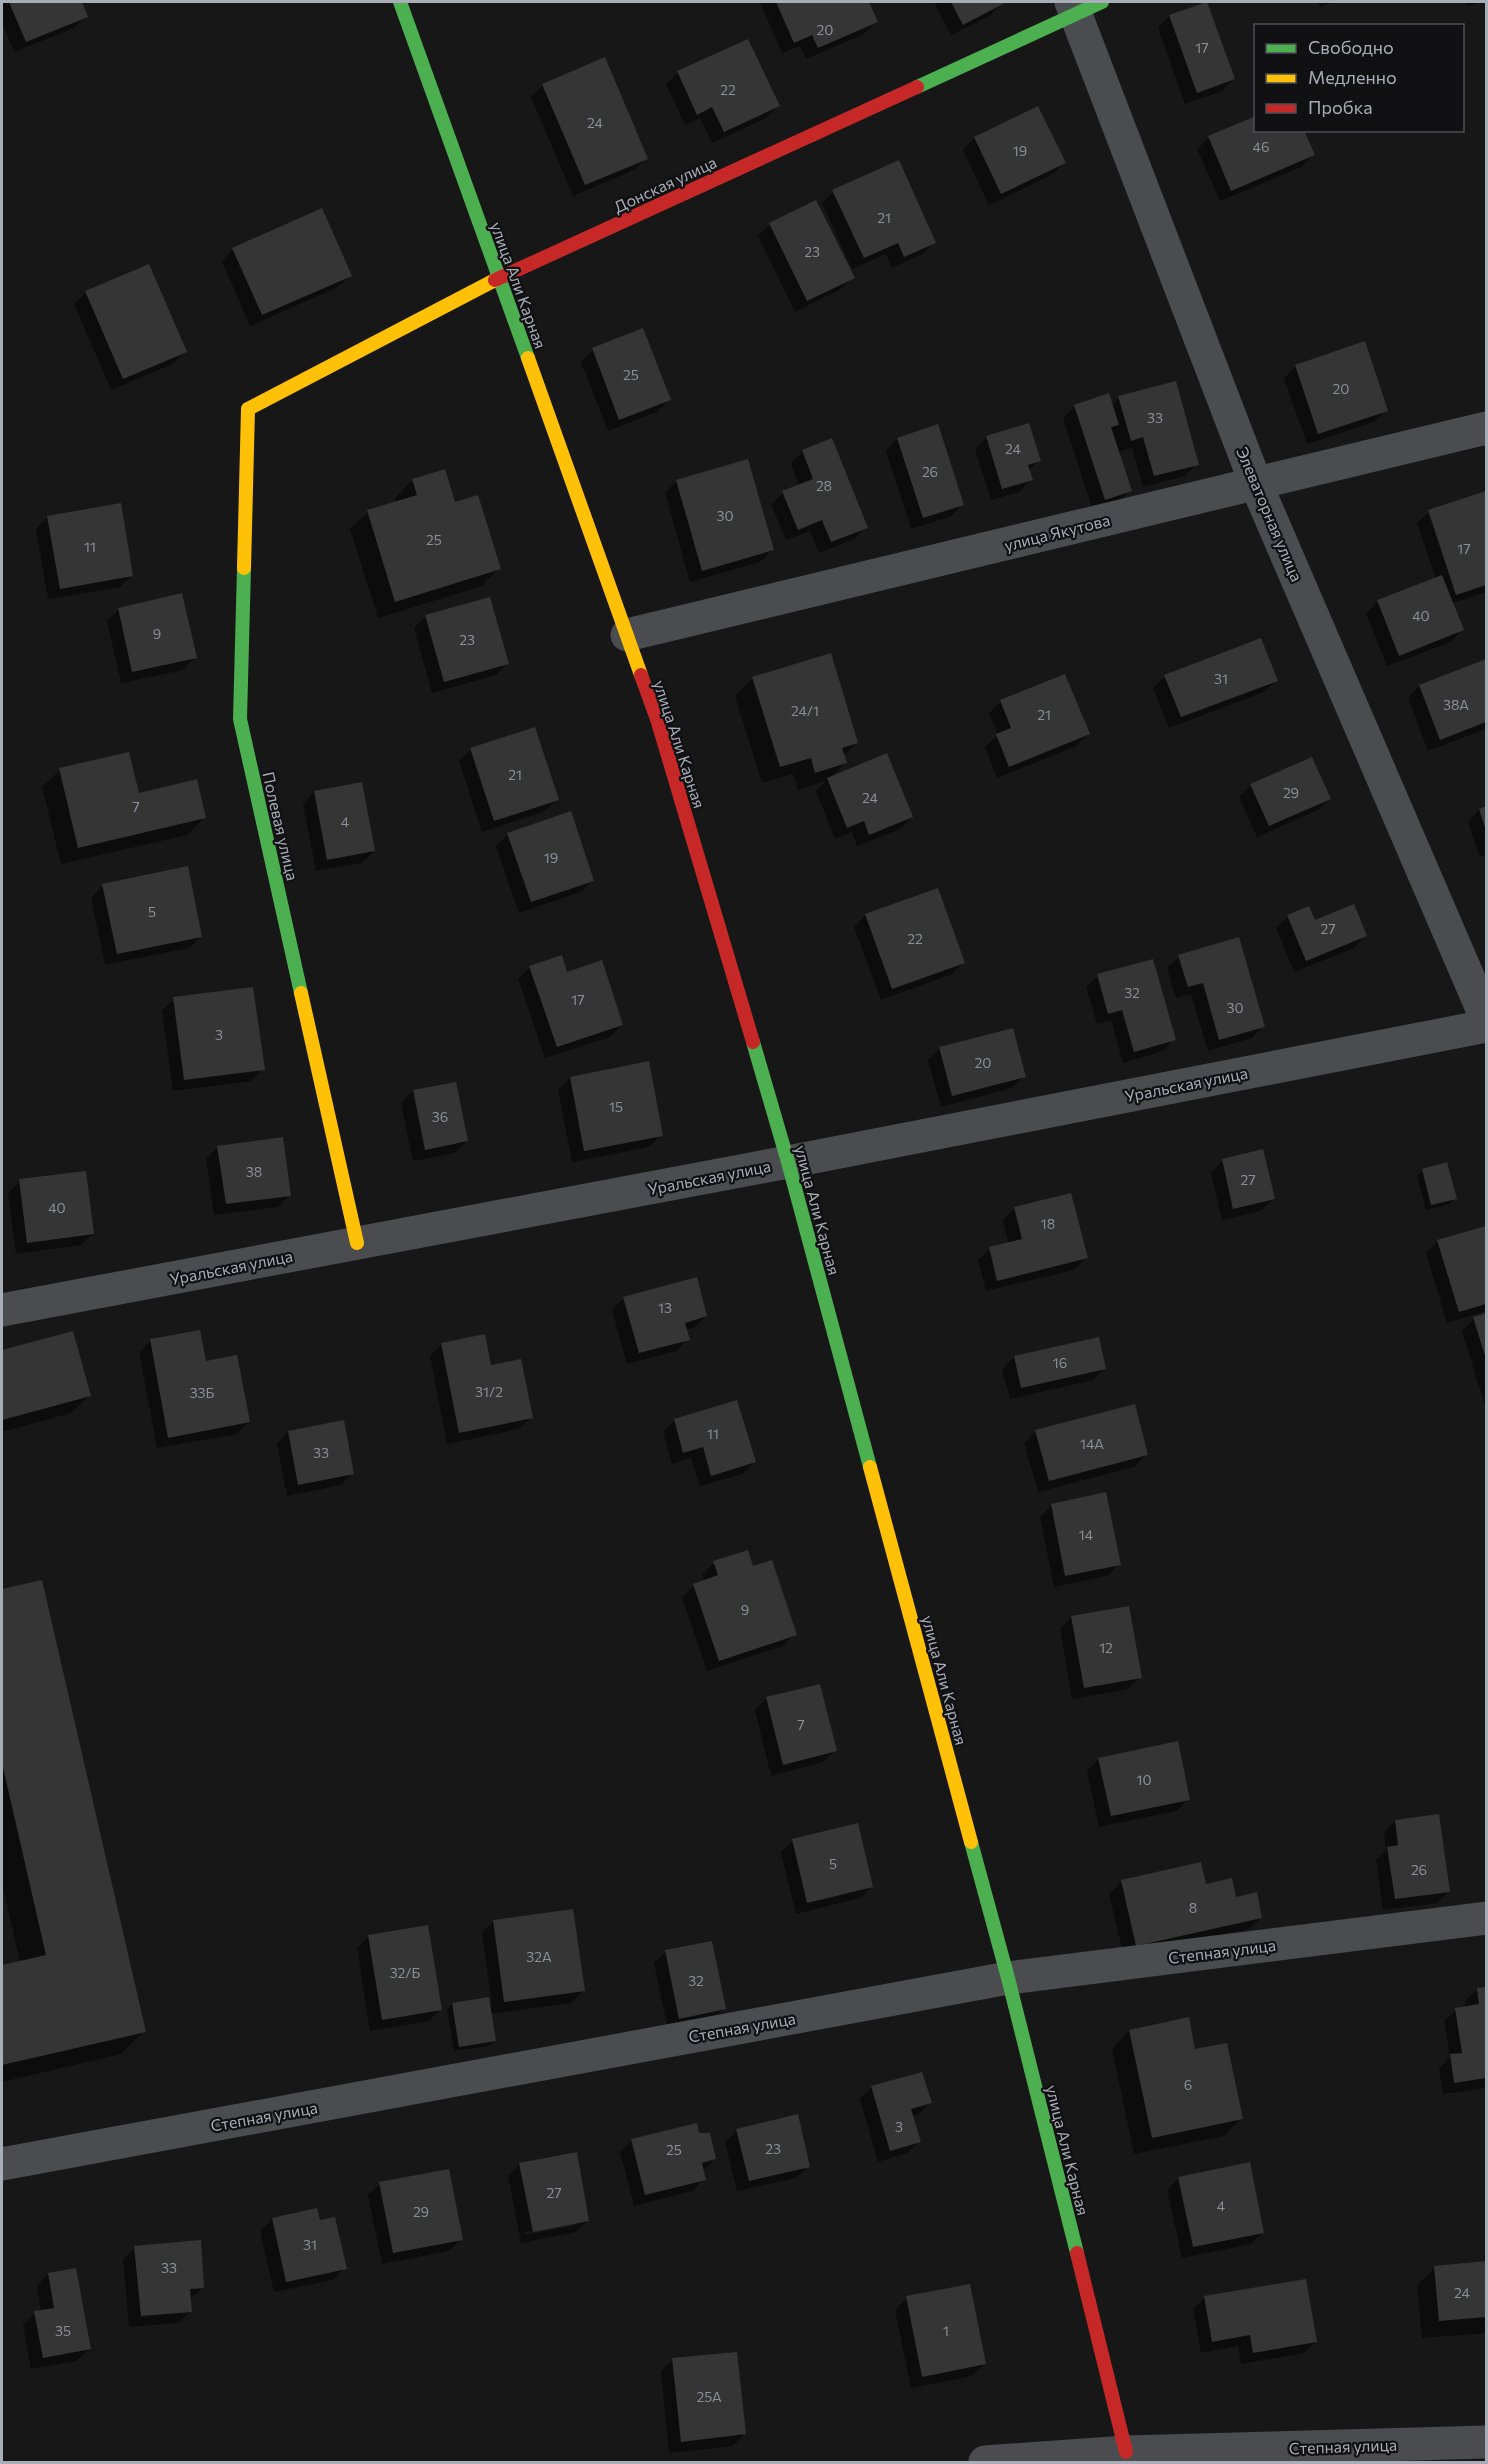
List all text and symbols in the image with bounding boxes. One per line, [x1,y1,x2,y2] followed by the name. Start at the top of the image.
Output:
[817,21,833,38] house number: 20
[1254,24,1464,132] legend
[1308,36,1394,58] text: Свободно
[1195,39,1209,56] house number: 17
[1308,66,1397,88] text: Медленно
[720,81,736,98] house number: 22
[1308,96,1373,118] text: Пробка
[587,114,604,131] house number: 24
[1253,138,1269,155] house number: 46
[1013,142,1027,159] house number: 19
[611,152,719,216] street label: Донская улица
[877,209,891,226] house number: 21
[487,219,551,351] street label: улица Али Карная
[804,243,820,260] house number: 23
[623,366,639,383] house number: 25
[1333,380,1349,397] house number: 20
[1147,409,1163,426] house number: 33
[1005,440,1022,457] house number: 24
[1233,444,1307,584] street label: Элеваторная улица
[922,463,938,480] house number: 26
[816,477,832,494] house number: 28
[716,507,734,524] house number: 30
[1002,510,1112,554] street label: улица Якутова
[426,531,442,548] house number: 25
[84,538,96,555] house number: 11
[1457,540,1471,557] house number: 17
[1412,607,1430,624] house number: 40
[153,625,161,642] house number: 9
[459,631,475,648] house number: 23
[1214,670,1228,687] house number: 31
[650,678,710,810] street label: улица Али Карная
[1443,696,1469,713] house number: 38А
[791,702,819,719] house number: 24/1
[1037,706,1051,723] house number: 21
[508,766,522,783] house number: 21
[259,770,303,882] street label: Полевая улица
[1283,784,1299,801] house number: 29
[862,789,879,806] house number: 24
[132,798,140,815] house number: 7
[341,813,350,830] house number: 4
[544,849,558,866] house number: 19
[148,903,156,920] house number: 5
[1320,920,1336,937] house number: 27
[907,930,923,947] house number: 22
[1124,984,1140,1001] house number: 32
[571,991,585,1008] house number: 17
[1226,999,1244,1016] house number: 30
[215,1026,223,1043] house number: 3
[975,1054,991,1071] house number: 20
[1123,1063,1249,1105] street label: Уральская улица
[609,1098,623,1115] house number: 15
[432,1108,448,1125] house number: 36
[792,1143,844,1277] street label: улица Али Карная
[646,1156,772,1198] street label: Уральская улица
[246,1163,262,1180] house number: 38
[1240,1171,1256,1188] house number: 27
[48,1199,66,1216] house number: 40
[1041,1215,1055,1232] house number: 18
[168,1246,294,1288] street label: Уральская улица
[658,1299,672,1316] house number: 13
[1053,1354,1067,1371] house number: 16
[475,1383,503,1400] house number: 31/2
[190,1384,215,1401] house number: 33Б
[707,1425,719,1442] house number: 11
[1080,1435,1104,1452] house number: 14А
[313,1444,329,1461] house number: 33
[1079,1526,1094,1543] house number: 14
[741,1601,749,1618] house number: 9
[919,1613,971,1747] street label: улица Али Карная
[1099,1639,1113,1656] house number: 12
[797,1716,805,1733] house number: 7
[1136,1771,1152,1788] house number: 10
[829,1855,837,1872] house number: 5
[1411,1861,1427,1878] house number: 26
[1189,1899,1197,1916] house number: 8
[1167,1935,1277,1967] street label: Степная улица
[526,1948,552,1965] house number: 32А
[390,1964,421,1981] house number: 32/Б
[688,1972,704,1989] house number: 32
[687,2008,797,2046] street label: Степная улица
[1184,2076,1192,2093] house number: 6
[1043,2083,1093,2217] street label: улица Али Карная
[209,2097,319,2135] street label: Степная улица
[895,2118,903,2135] house number: 3
[765,2140,781,2157] house number: 23
[666,2141,682,2158] house number: 25
[546,2184,562,2201] house number: 27
[1217,2197,1226,2214] house number: 4
[413,2203,429,2220] house number: 29
[303,2236,317,2253] house number: 31
[161,2259,177,2276] house number: 33
[1454,2284,1471,2301] house number: 24
[55,2322,71,2339] house number: 35
[943,2322,949,2339] house number: 1
[696,2388,722,2405] house number: 25А
[1289,2435,1397,2457] street label: Степная улица

